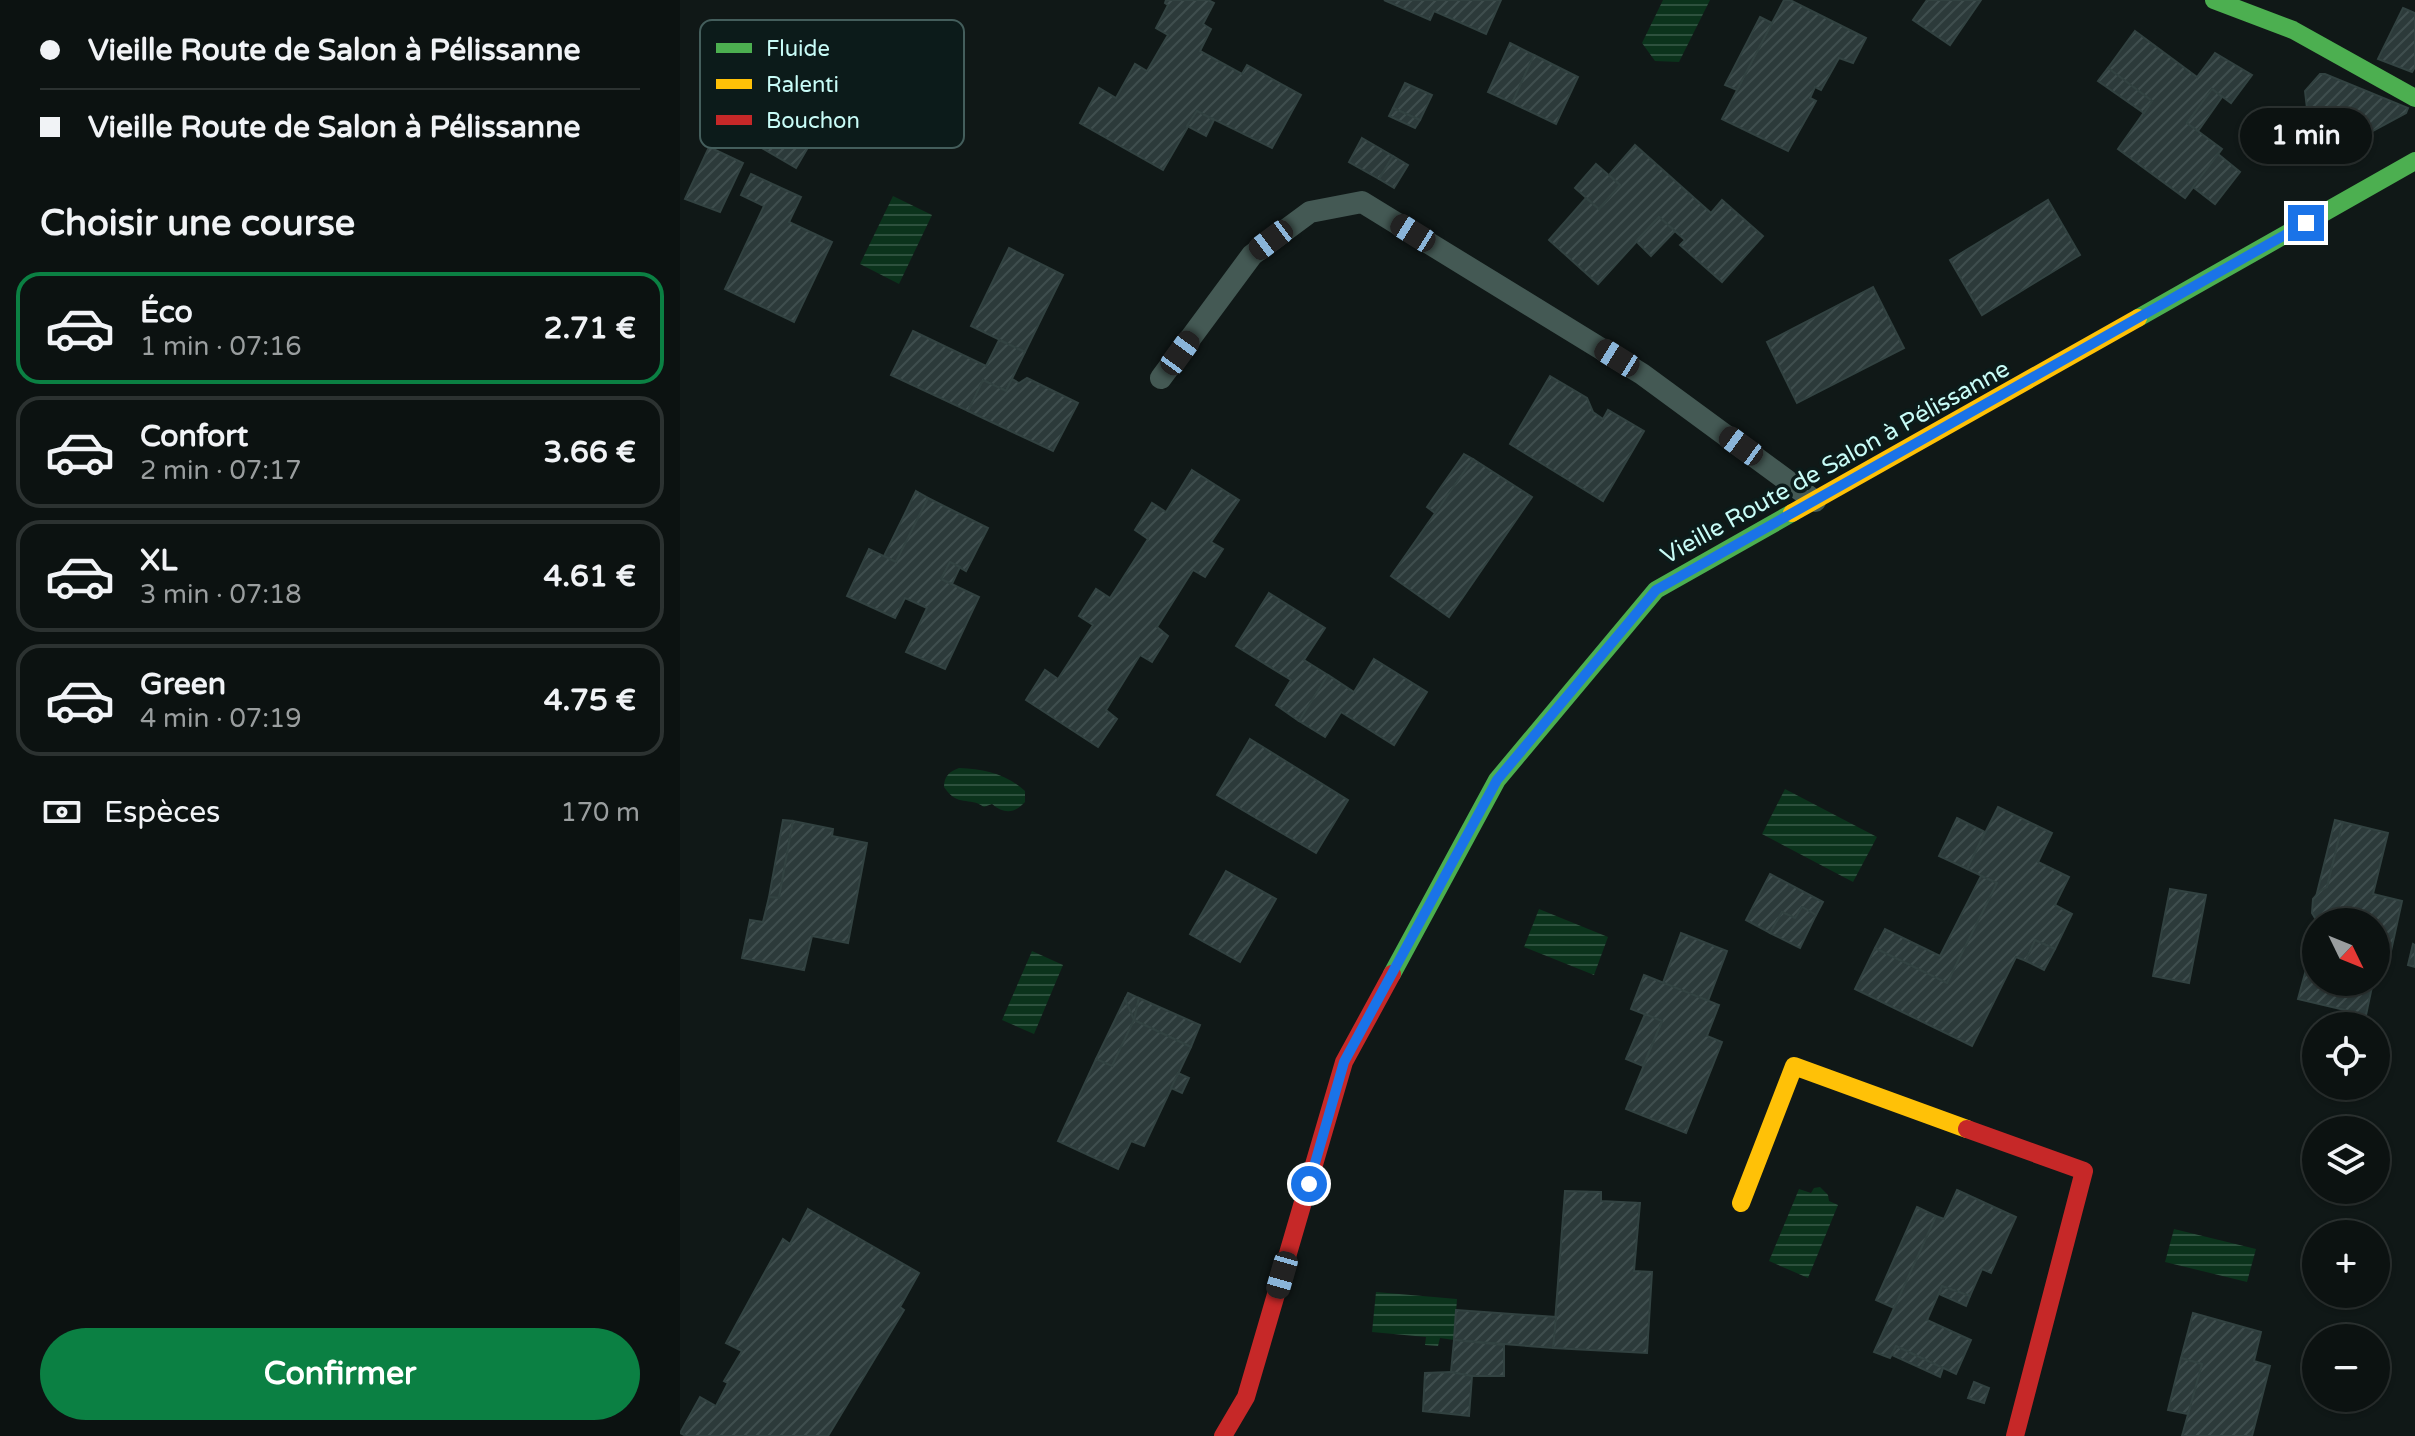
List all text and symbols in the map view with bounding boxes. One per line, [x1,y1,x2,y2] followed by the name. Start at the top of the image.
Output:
[700,20,964,148] legend
[88,32,580,69] text: Vieille Route de Salon à Pélissanne
[766,36,830,62] text: Fluide
[766,72,839,98] text: Ralenti
[2240,107,2372,163] callout: 1 min
[766,108,860,134] text: Bouchon
[88,109,580,146] text: Vieille Route de Salon à Pélissanne
[2271,120,2341,151] text: 1 min
[40,202,355,245] text: Choisir une course
[2288,205,2324,241] route end
[1386,210,1440,256] car
[1245,216,1297,264] car
[44,292,116,364] icon: car
[140,294,193,331] text: Éco
[544,310,636,347] text: 2.71 €
[1156,327,1204,379] car
[140,331,302,362] text: 1 min · 07:16
[1590,335,1644,381] car
[1656,354,2015,571] street label: Vieille Route de Salon à Pélissanne
[44,416,116,488] icon: car
[140,418,248,455] text: Confort
[1715,422,1767,470] car
[543,434,636,471] text: 3.66 €
[140,455,302,486] text: 2 min · 07:17
[44,540,116,612] icon: car
[140,542,177,579] text: XL
[543,558,636,595] text: 4.61 €
[140,579,302,610] text: 3 min · 07:18
[44,664,116,736] icon: car
[140,666,226,703] text: Green
[544,682,636,719] text: 4.75 €
[140,703,302,734] text: 4 min · 07:19
[40,790,84,834] icon: cash
[104,794,221,831] text: Espèces
[560,797,640,828] text: 170 m
[2302,908,2390,996] north arrow
[2302,908,2390,1412] map controls
[2302,1012,2390,1100] button: locate
[2302,1116,2390,1204] button: layers
[1291,1166,1327,1202] route start
[2302,1220,2390,1308] button: +
[1264,1249,1300,1301] car
[2302,1324,2390,1412] button: −
[40,1328,640,1420] button: Confirmer

